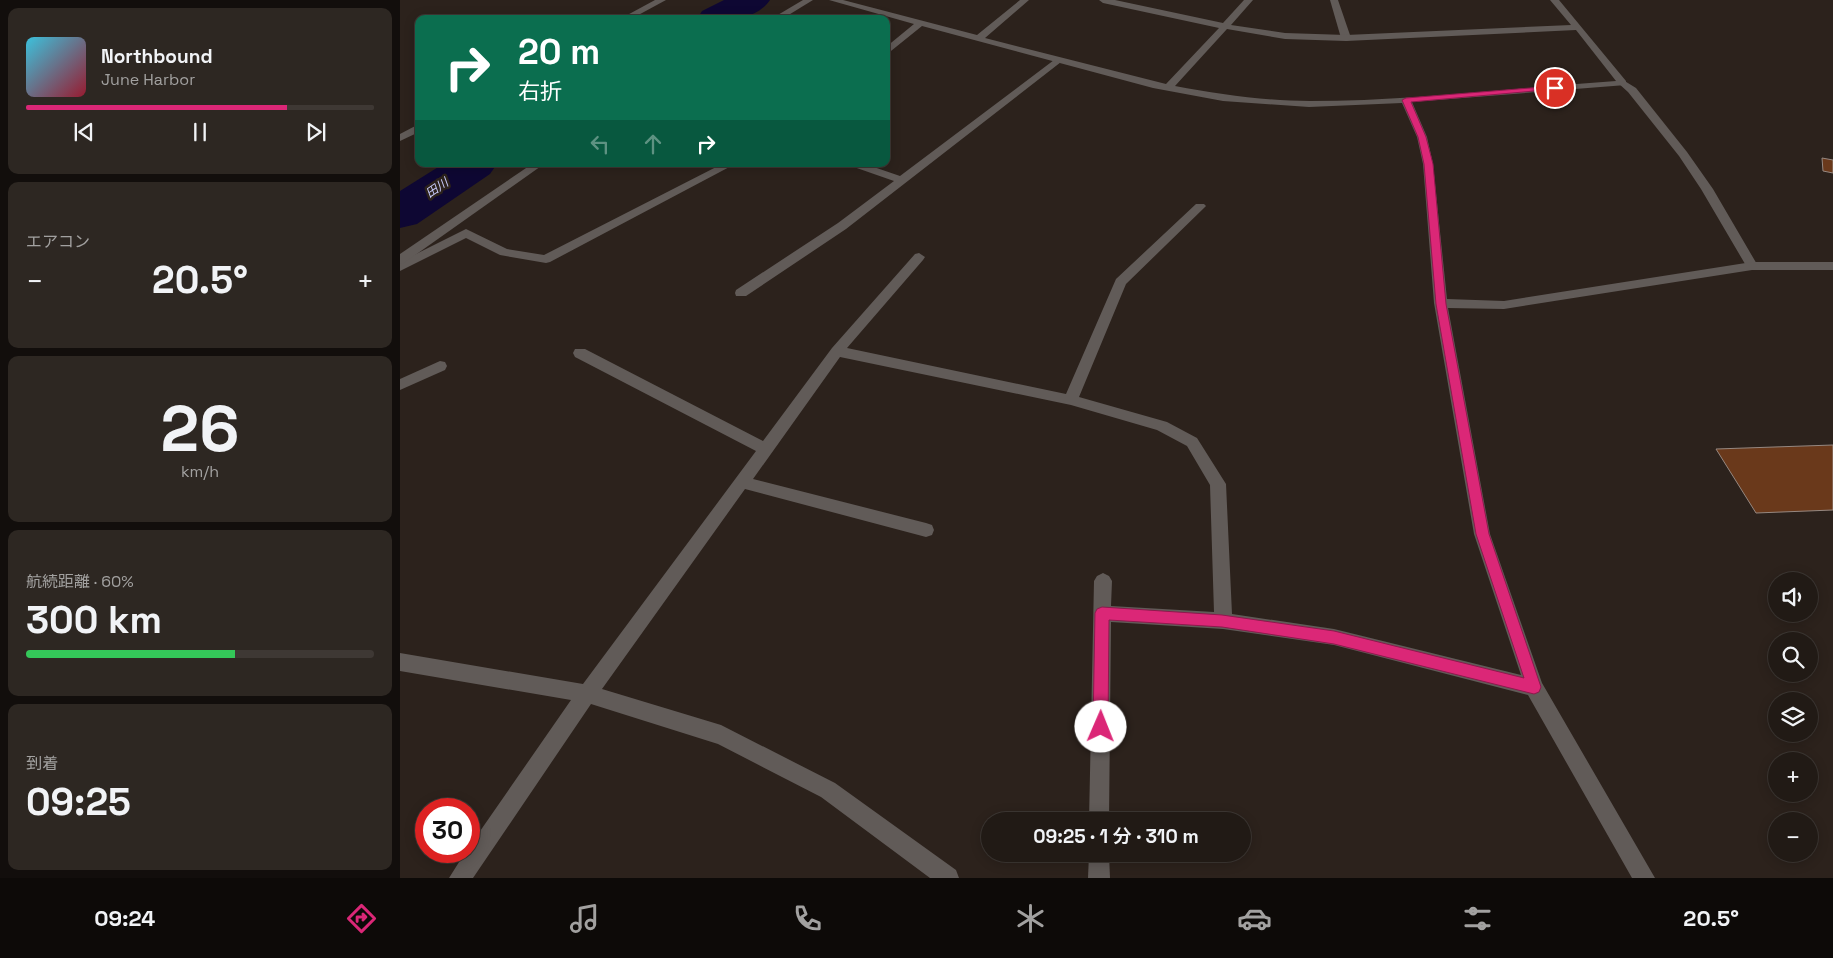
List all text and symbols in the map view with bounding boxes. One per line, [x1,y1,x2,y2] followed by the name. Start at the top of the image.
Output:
[518,30,600,74] text: 20 m
[435,35,500,100] icon: right
[101,44,213,69] text: Northbound
[1534,67,1576,109] pin
[101,69,195,90] text: June Harbor
[1541,74,1569,102] icon: arrive
[518,77,562,105] text: 右折
[70,118,98,146] icon: previous
[186,118,214,146] icon: pause
[302,118,330,146] icon: next
[586,130,614,158] icon: left
[639,130,667,158] icon: ahead
[692,130,720,158] icon: right
[423,174,453,201] water label: 田川
[26,231,90,252] text: エアコン
[152,256,248,304] text: 20.5°
[26,263,43,299] text: −
[357,263,374,299] text: +
[161,387,239,470] text: 26
[181,461,219,482] text: km/h
[26,571,134,592] text: 航続距離 · 60%
[1768,572,1818,862] map controls
[1768,572,1818,622] button: sound
[26,596,162,644] text: 300 km
[1768,632,1818,682] button: search
[1768,692,1818,742] button: layers
[1074,700,1126,752] position arrow
[1768,752,1818,802] button: +
[26,753,58,774] text: 到着
[26,778,131,826] text: 09:25
[415,798,480,863] speed limit sign: 30
[1768,812,1818,862] button: −
[1033,824,1199,849] text: 09:25 · 1 分 · 310 m
[344,901,379,936] icon: directions
[567,901,602,936] icon: music
[790,901,825,936] icon: phone
[1013,901,1048,936] icon: climate
[1237,901,1272,936] icon: car
[1460,901,1495,936] icon: filters
[94,904,155,932] text: 09:24
[1683,904,1739,932] text: 20.5°

